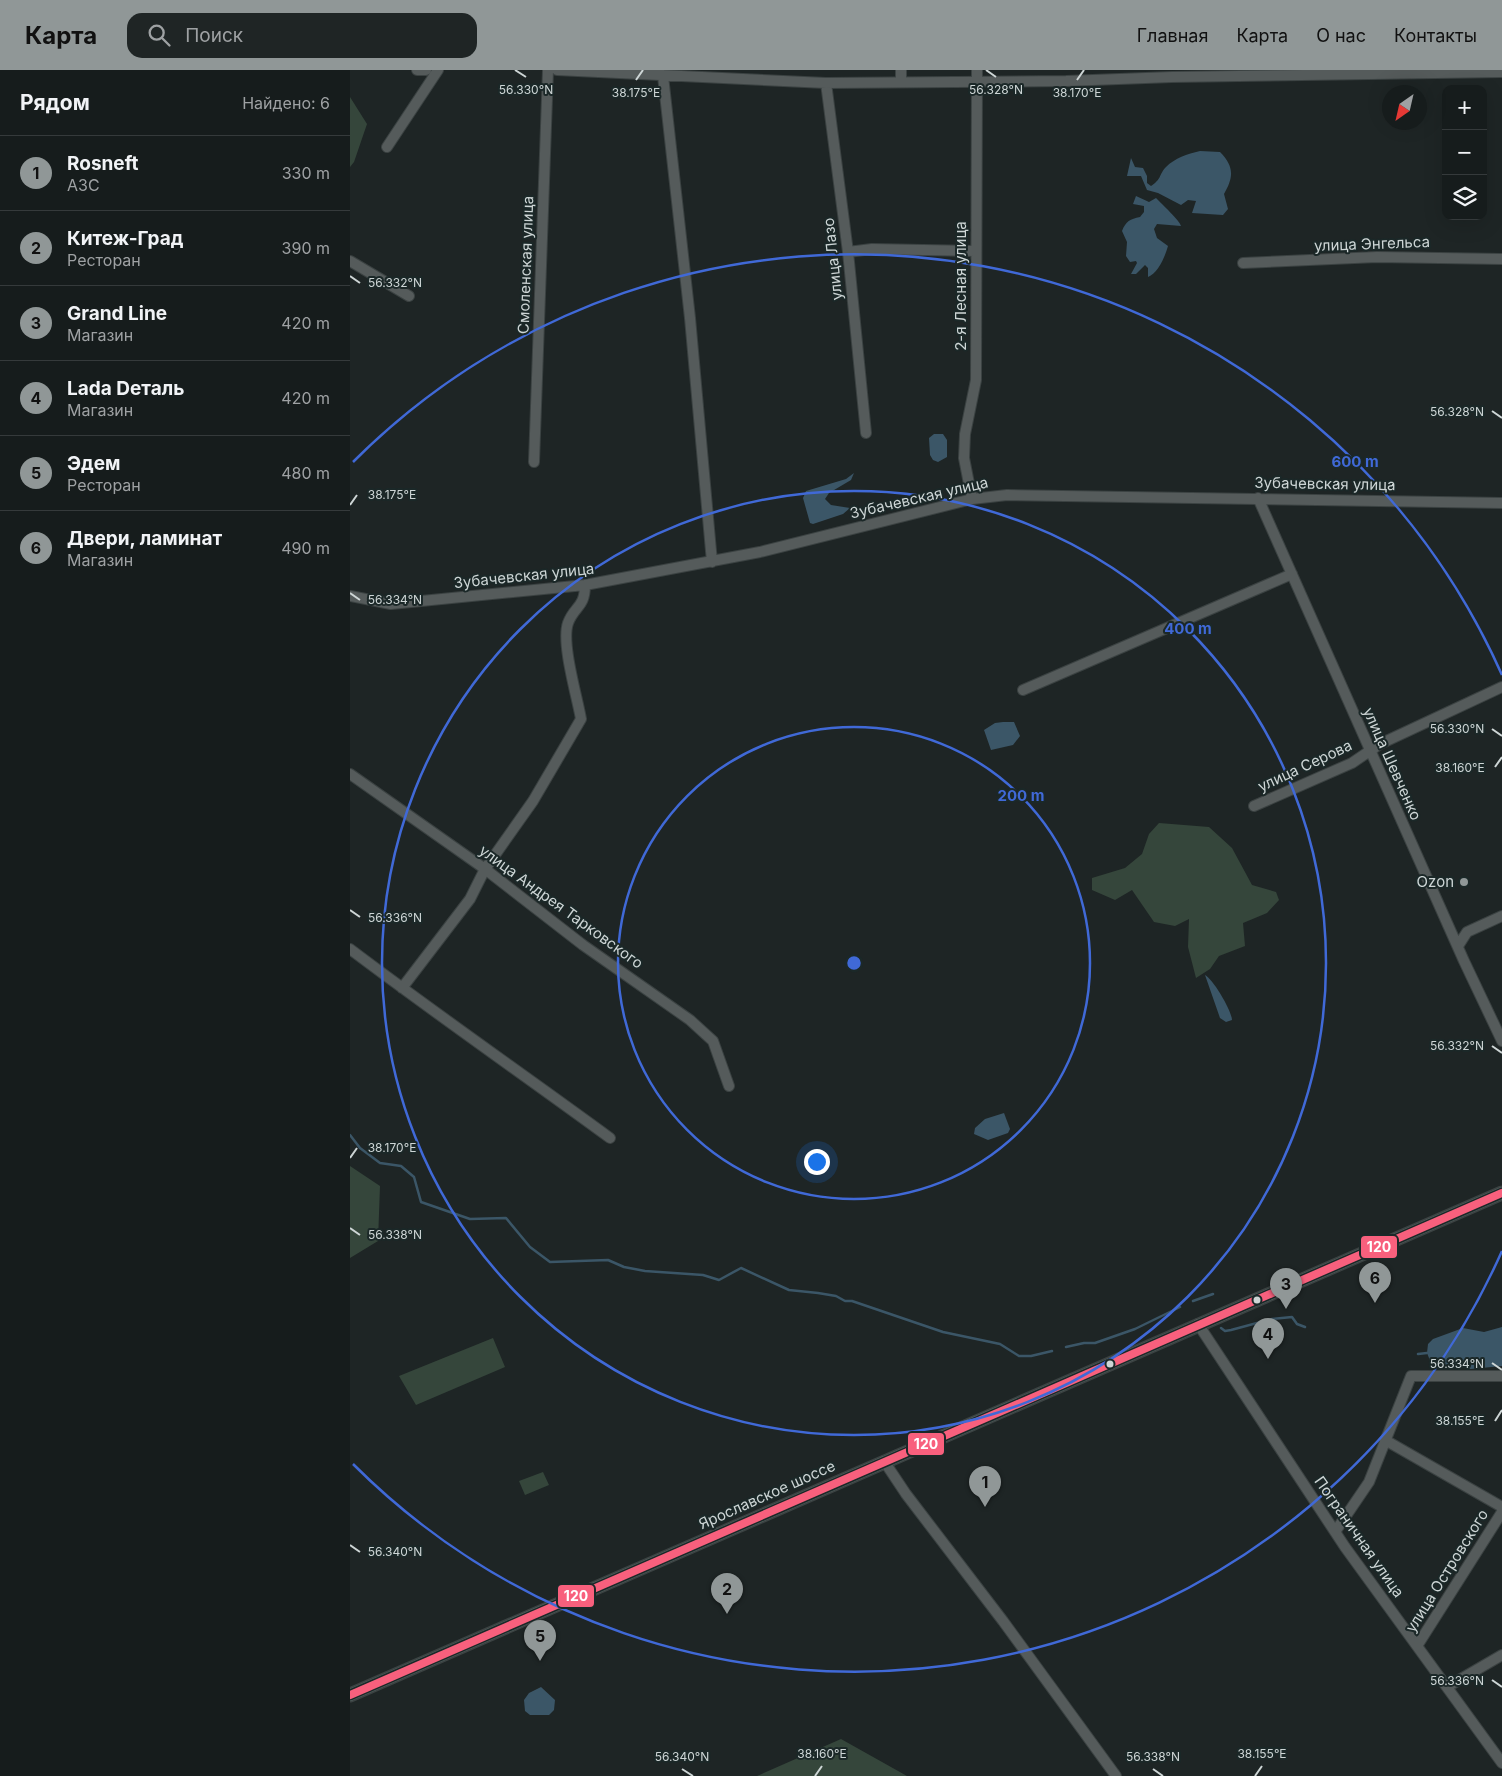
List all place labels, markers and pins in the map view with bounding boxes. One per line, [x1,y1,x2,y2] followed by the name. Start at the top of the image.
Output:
[1417,872,1454,891] place label: Ozon
[1458,876,1470,888] marker: Ozon
[845,954,863,972] centre of rings
[1359,1262,1391,1303] pin: 6
[1270,1268,1302,1309] pin: 3
[1252,1295,1262,1305] unlabelled marker
[1252,1318,1284,1359] pin: 4
[1105,1359,1115,1369] unlabelled marker
[969,1466,1001,1507] pin: 1
[711,1573,743,1614] pin: 2
[524,1620,556,1661] pin: 5

